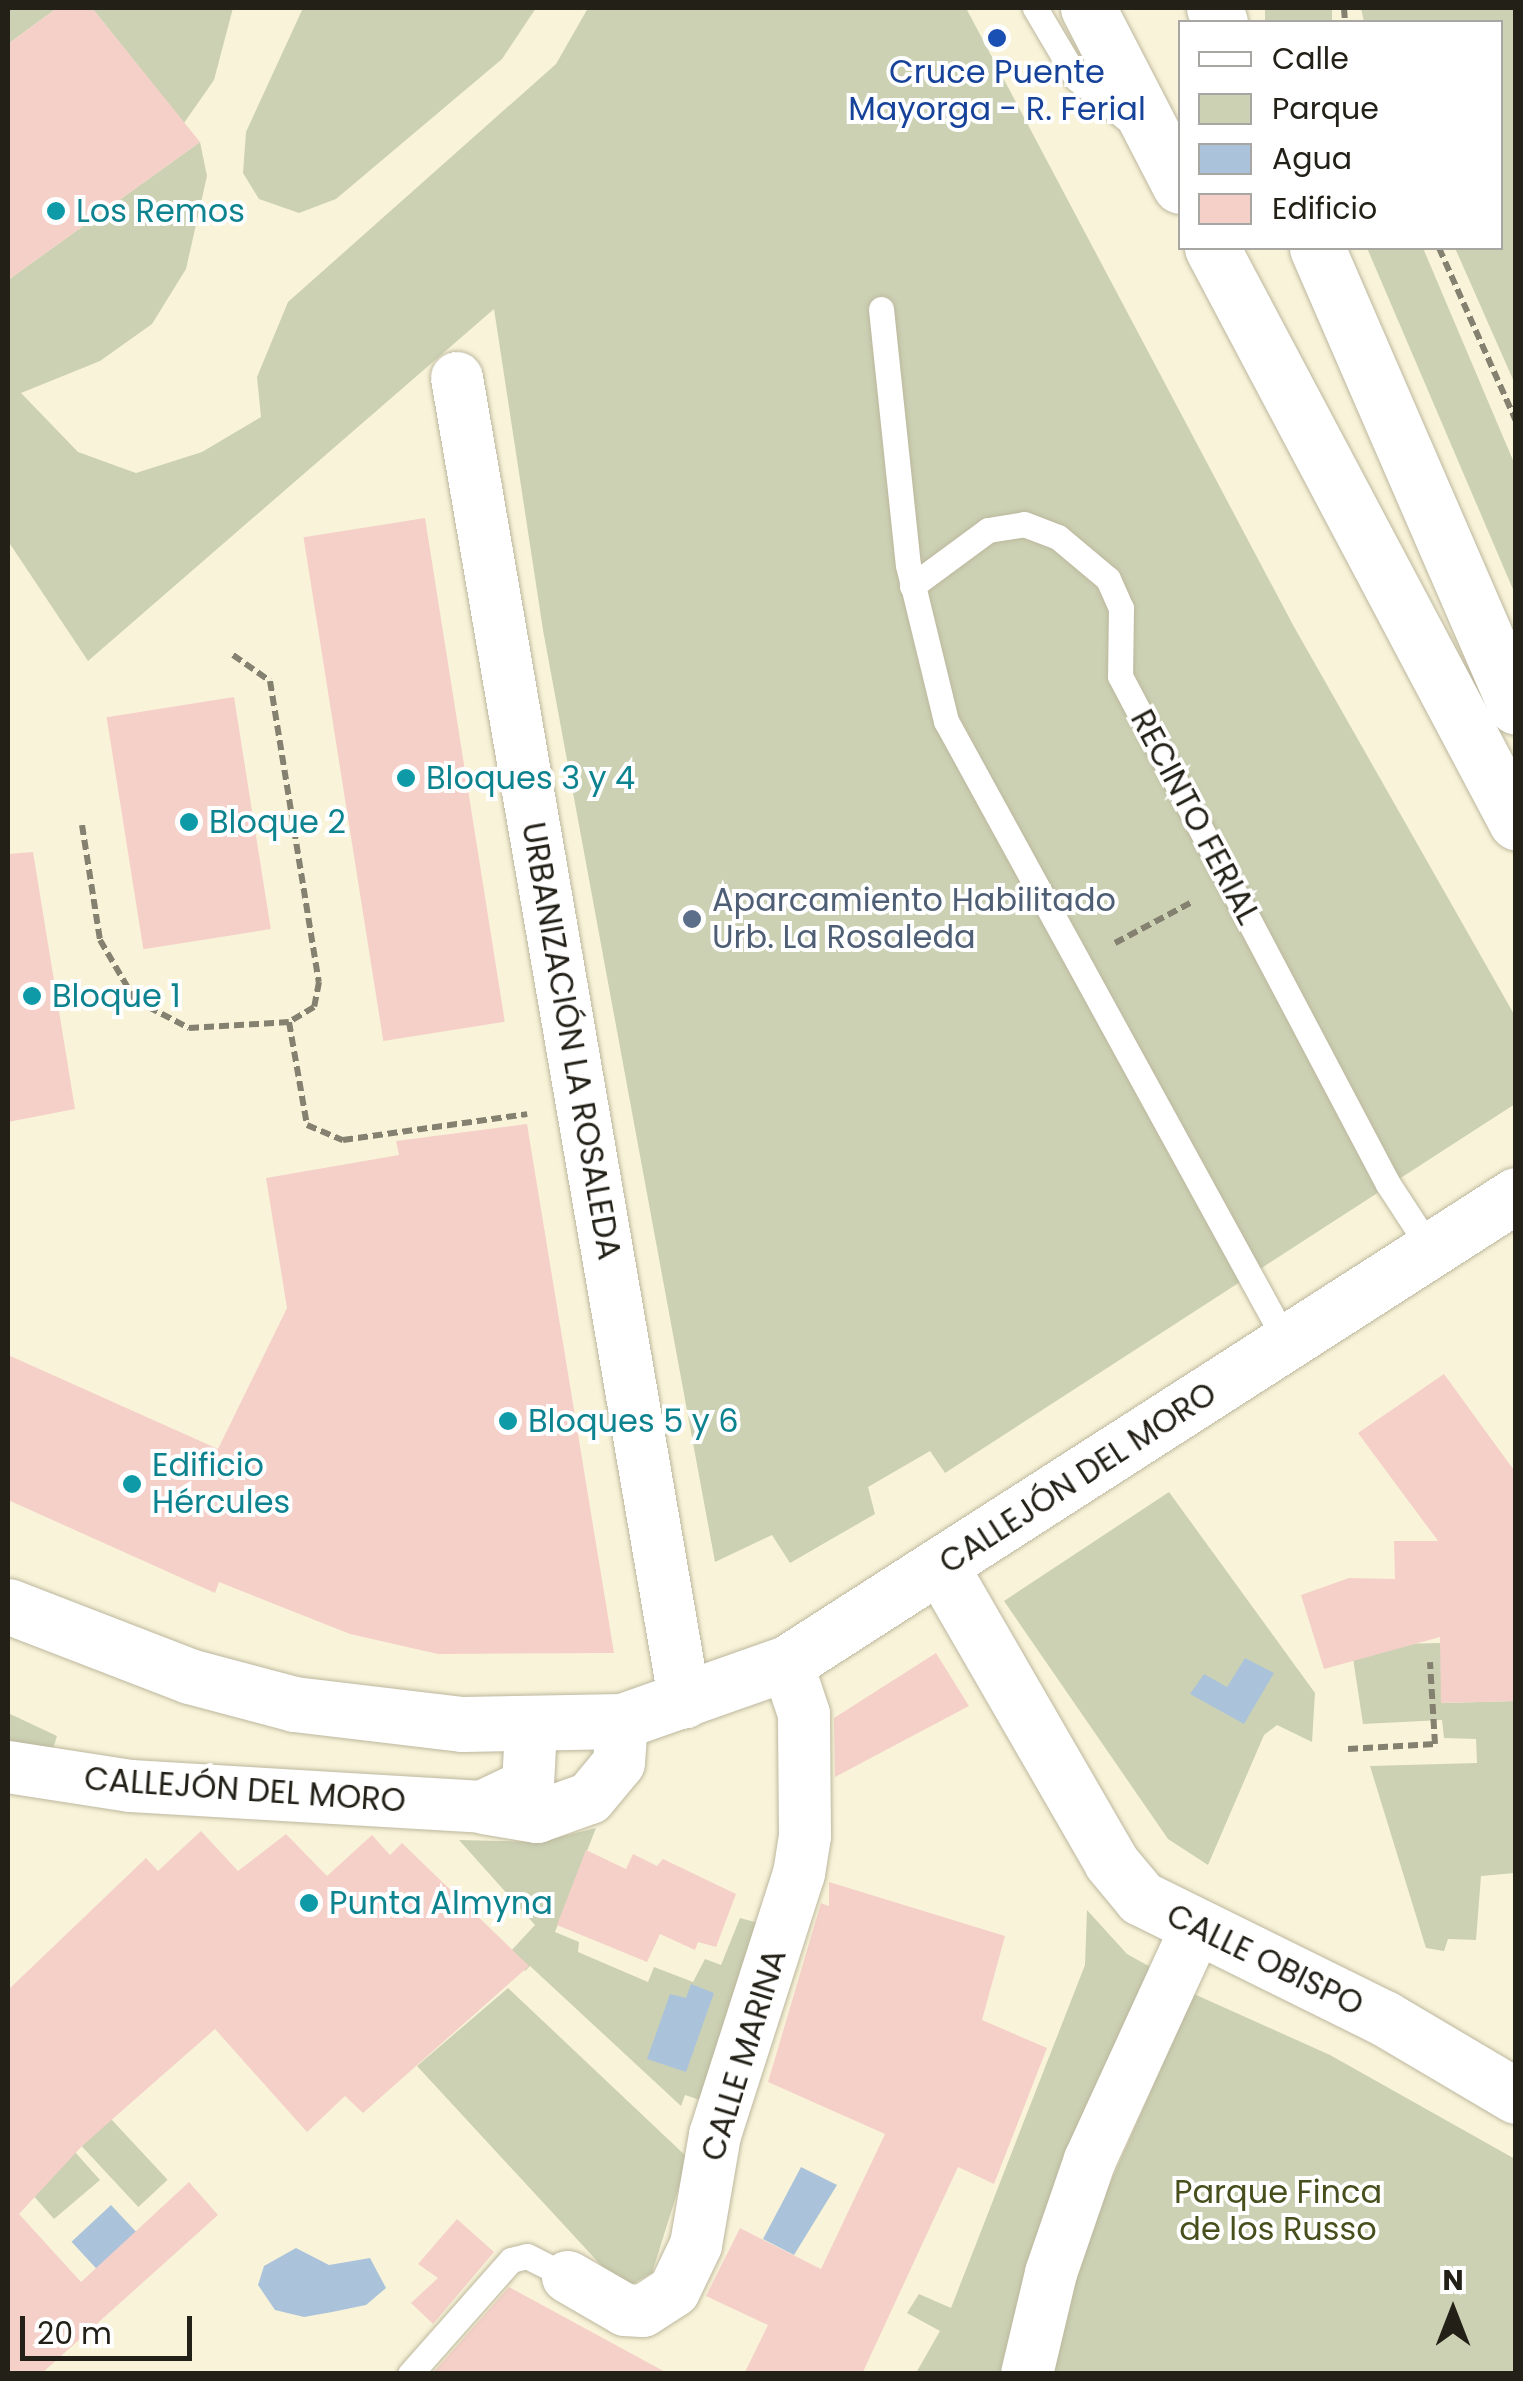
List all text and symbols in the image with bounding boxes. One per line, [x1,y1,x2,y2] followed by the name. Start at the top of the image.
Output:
[1178,20,1503,250] legend
[986,27,1008,49] marker: Cruce Puente Mayorga - R. Ferial
[1272,37,1349,80] text: Calle
[848,54,1146,129] place label: Cruce Puente Mayorga - R. Ferial
[1272,87,1379,130] text: Parque
[1272,137,1352,180] text: Agua
[1272,187,1377,230] text: Edificio
[76,192,245,230] place label: Los Remos
[45,200,67,222] marker: Los Remos
[1122,703,1268,931] street label: RECINTO FERIAL
[426,759,635,797] place label: Bloques 3 y 4
[395,767,417,789] marker: Bloques 3 y 4
[209,803,346,841] place label: Bloque 2
[178,811,200,833] marker: Bloque 2
[514,819,628,1263] street label: URBANIZACIÓN LA ROSALEDA
[712,882,1116,957] place label: Aparcamiento Habilitado Urb. La Rosaleda
[681,908,703,930] marker: Aparcamiento Habilitado Urb. La Rosaleda
[52,977,181,1015] place label: Bloque 1
[21,985,43,1007] marker: Bloque 1
[932,1374,1224,1582] street label: CALLEJÓN DEL MORO
[528,1402,739,1440] place label: Bloques 5 y 6
[497,1410,519,1432] marker: Bloques 5 y 6
[152,1447,290,1522] place label: Edificio Hércules
[121,1473,143,1495] marker: Edificio Hércules
[83,1760,407,1820] street label: CALLEJÓN DEL MORO
[329,1884,553,1922] place label: Punta Almyna
[298,1892,320,1914] marker: Punta Almyna
[1160,1896,1370,2024] street label: CALLE OBISPO
[694,1944,794,2166] street label: CALLE MARINA
[1174,2174,1382,2249] park label: Parque Finca de los Russo
[1403,2261,1503,2361] north arrow
[1442,2261,1464,2300] text: N
[25,2296,198,2358] scale bar
[37,2312,112,2355] text: 20 m

